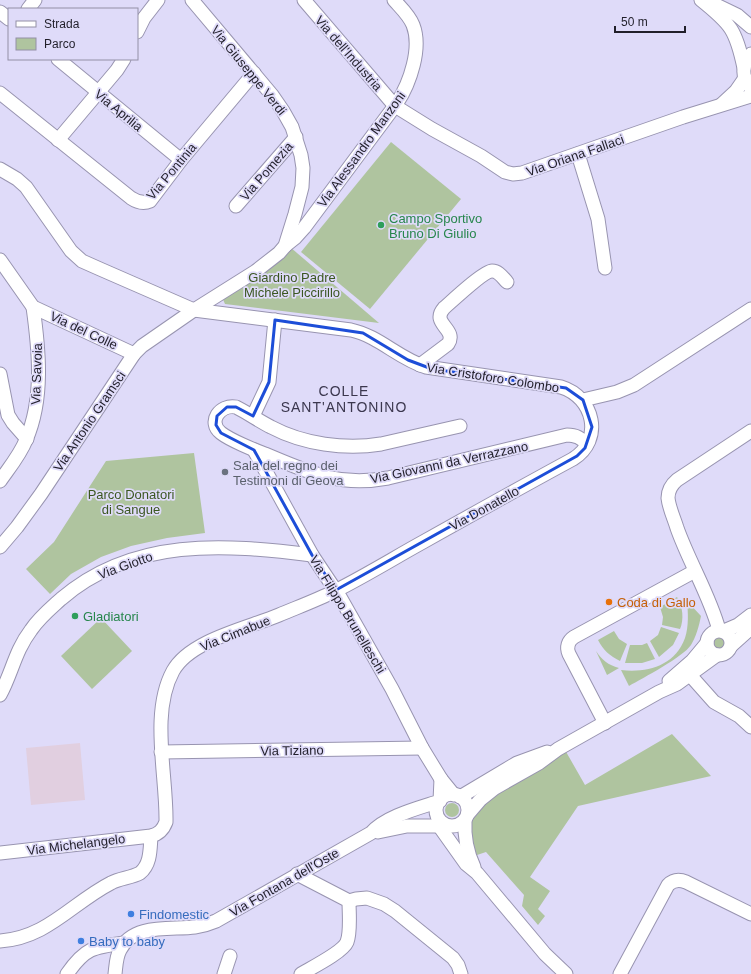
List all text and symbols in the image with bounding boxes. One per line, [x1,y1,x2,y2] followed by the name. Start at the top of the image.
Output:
[8,8,138,60] legend
[615,8,685,34] scale bar
[312,13,386,95] street label: Via dell'Industria
[621,15,648,29] text: 50 m
[44,17,80,31] text: Strada
[208,22,289,118] street label: Via Giuseppe Verdi
[44,37,76,51] text: Parco
[92,86,146,135] street label: Via Aprilia
[314,88,408,210] street label: Via Alessandro Manzoni
[524,132,626,179] street label: Via Oriana Fallaci
[237,138,296,204] street label: Via Pomezia
[143,139,200,203] street label: Via Pontinia
[389,211,482,241] place label: Campo Sportivo Bruno Di Giulio
[376,220,386,230] marker: Campo Sportivo Bruno Di Giulio
[244,270,340,300] park label: Giardino Padre Michele Piccirillo
[48,308,120,353] street label: Via del Colle
[28,342,45,405] street label: Via Savoia
[425,360,560,395] street label: Via Cristoforo Colombo
[50,368,129,474] street label: Via Antonio Gramsci
[281,383,407,415] district label: COLLE SANT'ANTONINO
[369,438,529,487] street label: Via Giovanni da Verrazzano
[233,458,344,488] place label: Sala del regno dei Testimoni di Geova
[220,467,230,477] marker: Sala del regno dei Testimoni di Geova
[447,483,522,534] street label: Via Donatello
[88,487,174,517] park label: Parco Donatori di Sangue
[96,549,154,582] street label: Via Giotto
[306,553,389,676] street label: Via Filippo Brunelleschi
[617,595,696,610] place label: Coda di Gallo
[604,597,614,607] marker: Coda di Gallo
[83,609,139,624] place label: Gladiatori
[70,611,80,621] marker: Gladiatori
[198,613,272,654] street label: Via Cimabue
[260,742,324,759] street label: Via Tiziano
[26,831,126,858] street label: Via Michelangelo
[227,845,342,920] street label: Via Fontana dell'Oste
[139,907,210,922] place label: Findomestic
[126,909,136,919] marker: Findomestic
[89,934,165,949] place label: Baby to baby
[76,936,86,946] marker: Baby to baby

